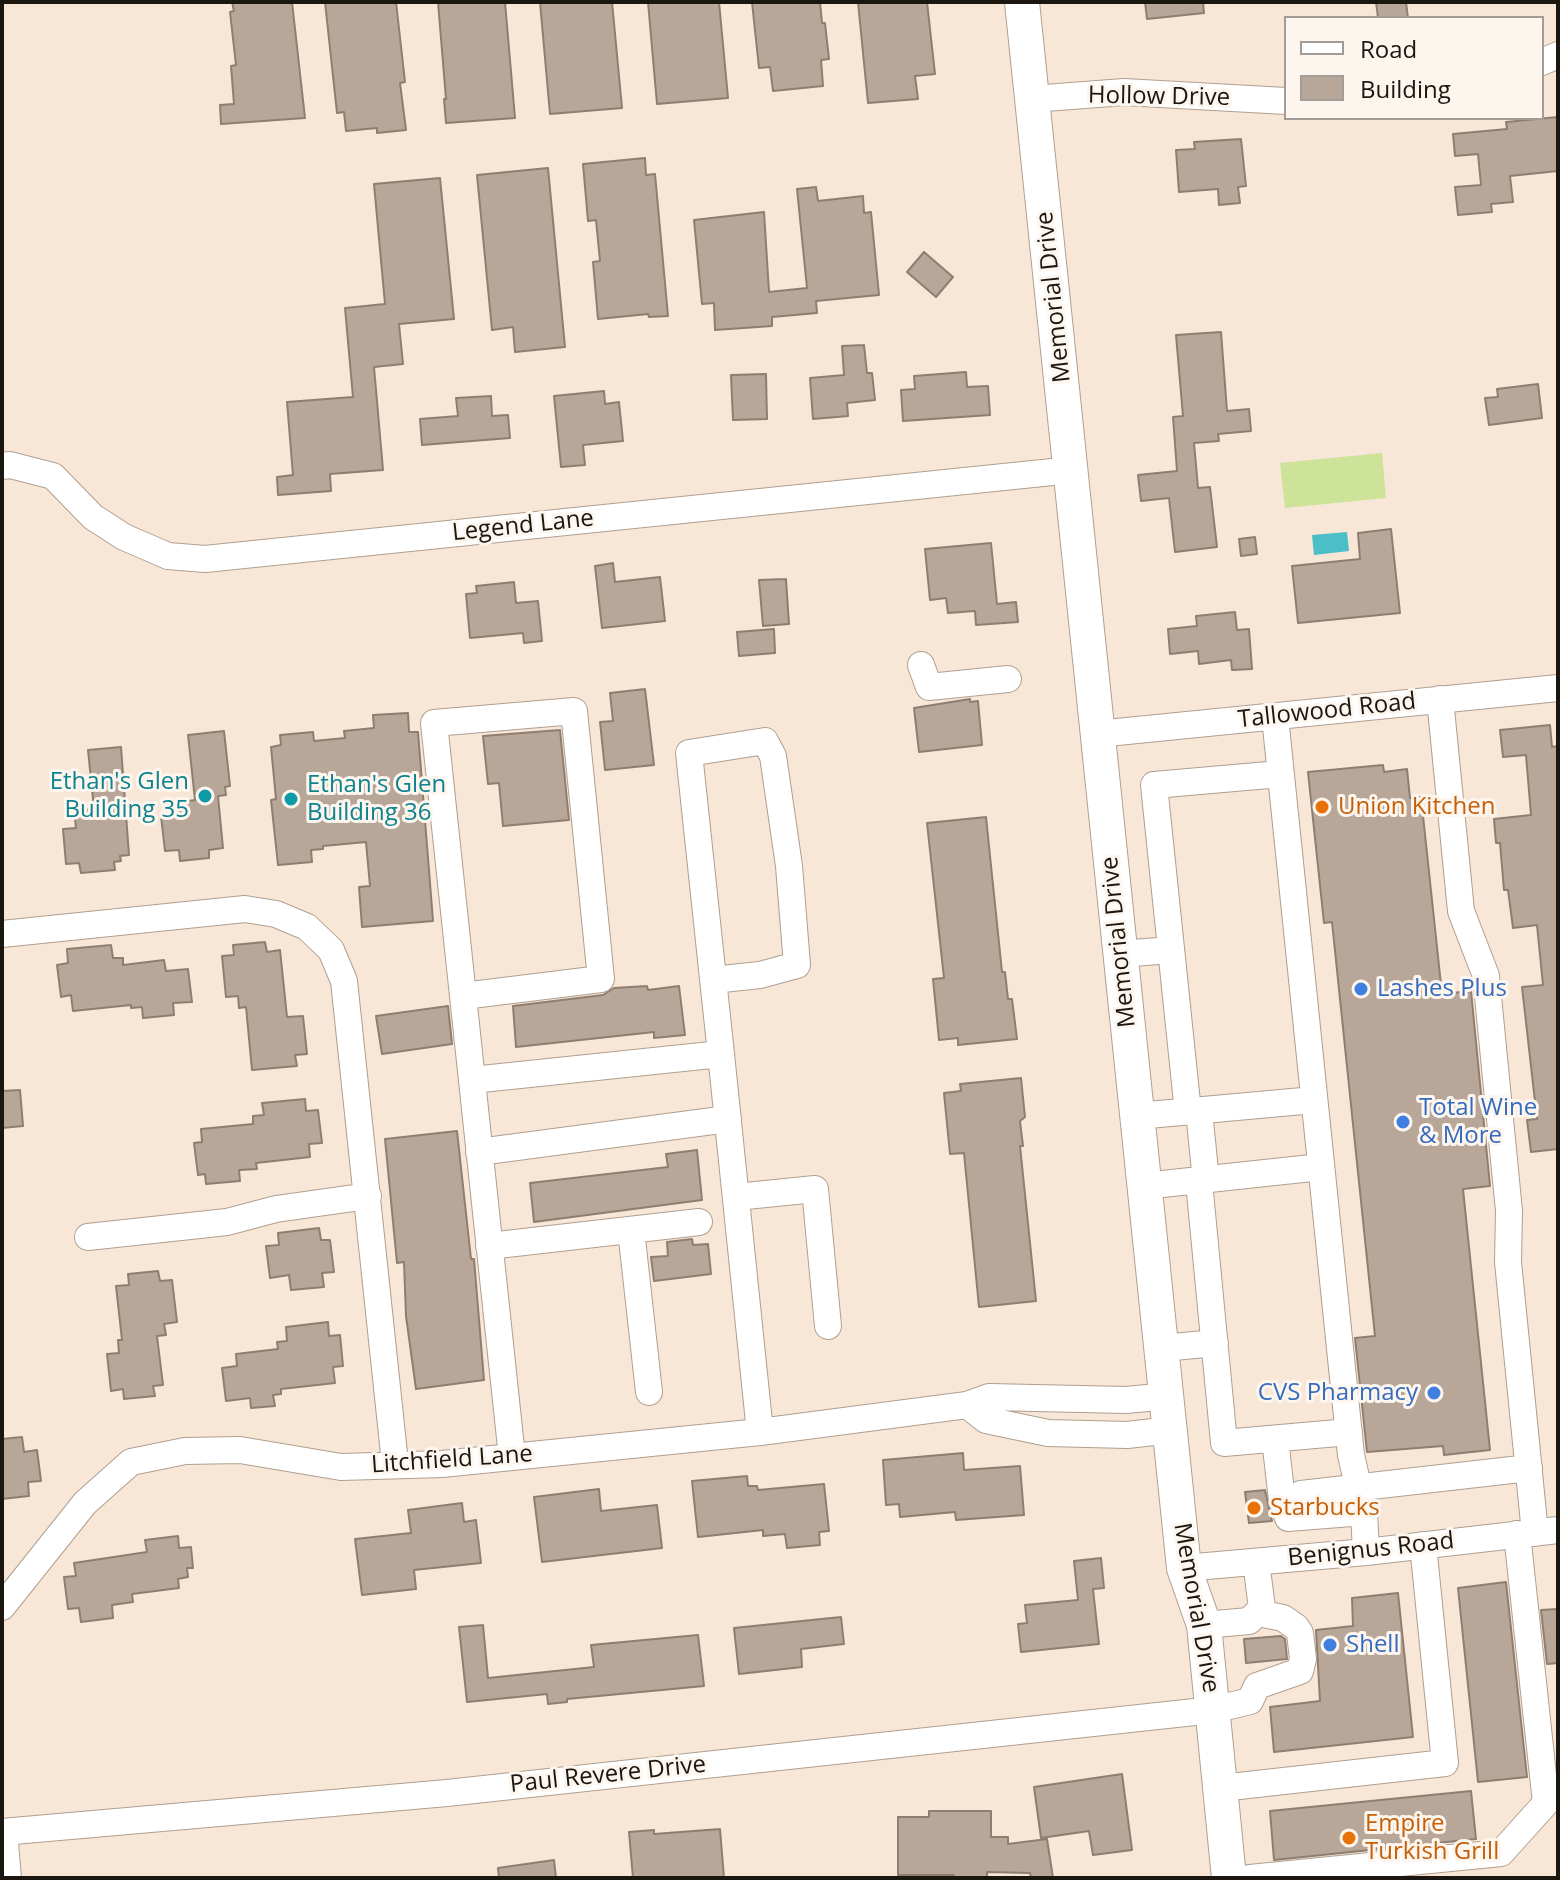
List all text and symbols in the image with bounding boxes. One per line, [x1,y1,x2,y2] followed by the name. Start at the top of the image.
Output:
[1284,16,1544,120] legend
[1360,32,1417,65] text: Road
[1360,72,1451,105] text: Building
[1088,81,1230,113] street label: Hollow Drive
[1031,210,1077,384] street label: Memorial Drive
[451,504,595,548] street label: Legend Lane
[1237,687,1417,735] street label: Tallowood Road
[50,768,189,824] place label: Ethan's Glen Building 35
[307,771,446,827] place label: Ethan's Glen Building 36
[196,787,214,805] marker: Ethan's Glen Building 35
[282,790,300,808] marker: Ethan's Glen Building 36
[1338,793,1495,821] place label: Union Kitchen
[1313,798,1331,816] marker: Union Kitchen
[1096,855,1142,1029] street label: Memorial Drive
[1377,975,1507,1003] place label: Lashes Plus
[1352,980,1370,998] marker: Lashes Plus
[1419,1094,1537,1150] place label: Total Wine & More
[1394,1113,1412,1131] marker: Total Wine & More
[1258,1379,1418,1407] place label: CVS Pharmacy
[1425,1384,1443,1402] marker: CVS Pharmacy
[370,1440,534,1480] street label: Litchfield Lane
[1270,1494,1380,1522] place label: Starbucks
[1245,1499,1263,1517] marker: Starbucks
[1167,1521,1225,1695] street label: Memorial Drive
[1286,1527,1456,1573] street label: Benignus Road
[1346,1631,1399,1659] place label: Shell
[1321,1636,1339,1654] marker: Shell
[509,1750,707,1800] street label: Paul Revere Drive
[1365,1810,1499,1866] place label: Empire Turkish Grill
[1340,1829,1358,1847] marker: Empire Turkish Grill

